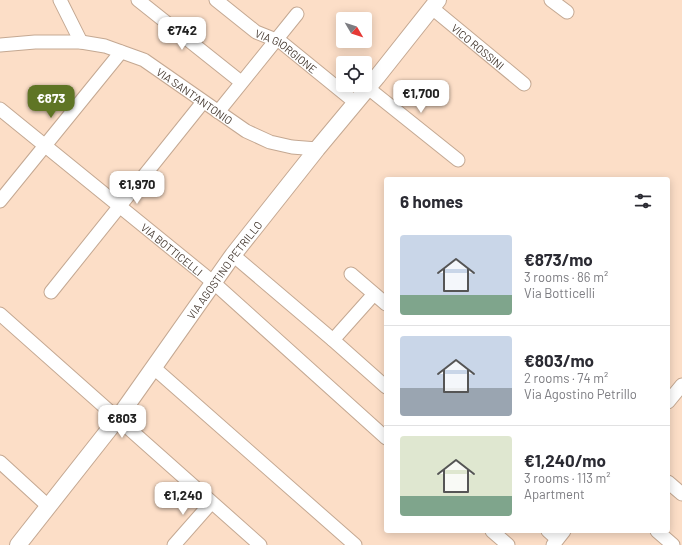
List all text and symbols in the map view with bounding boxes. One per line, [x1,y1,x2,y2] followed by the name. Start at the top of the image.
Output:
[336,12,372,48] north arrow
[336,12,372,92] map controls
[158,17,206,51] pin: €742
[449,21,507,72] street label: VICO ROSSINI
[167,22,197,38] text: €742
[253,26,320,76] street label: VIA GIORGIONE
[336,56,372,92] button: locate
[154,65,236,127] street label: VIA SANT'ANTONIO
[388,80,454,114] pin: €1,700
[27,85,75,119] pin: €873
[402,85,440,101] text: €1,700
[37,90,65,106] text: €873
[104,171,170,205] pin: €1,970
[118,176,156,192] text: €1,970
[632,190,654,212] icon: filters
[400,191,463,211] text: 6 homes
[184,218,264,321] street label: VIA AGOSTINO PETRILLO
[139,220,206,278] street label: VIA BOTTICELLI
[524,249,593,269] text: €873/mo
[432,251,480,299] icon: home
[524,269,608,285] text: 3 rooms · 86 m²
[524,285,595,301] text: Via Botticelli
[524,350,594,370] text: €803/mo
[432,352,480,400] icon: home
[524,370,608,386] text: 2 rooms · 74 m²
[524,386,637,402] text: Via Agostino Petrillo
[98,405,146,439] pin: €803
[107,410,137,426] text: €803
[524,450,606,470] text: €1,240/mo
[432,452,480,500] icon: home
[524,470,611,486] text: 3 rooms · 113 m²
[150,482,216,516] pin: €1,240
[524,486,585,502] text: Apartment
[164,487,202,503] text: €1,240

